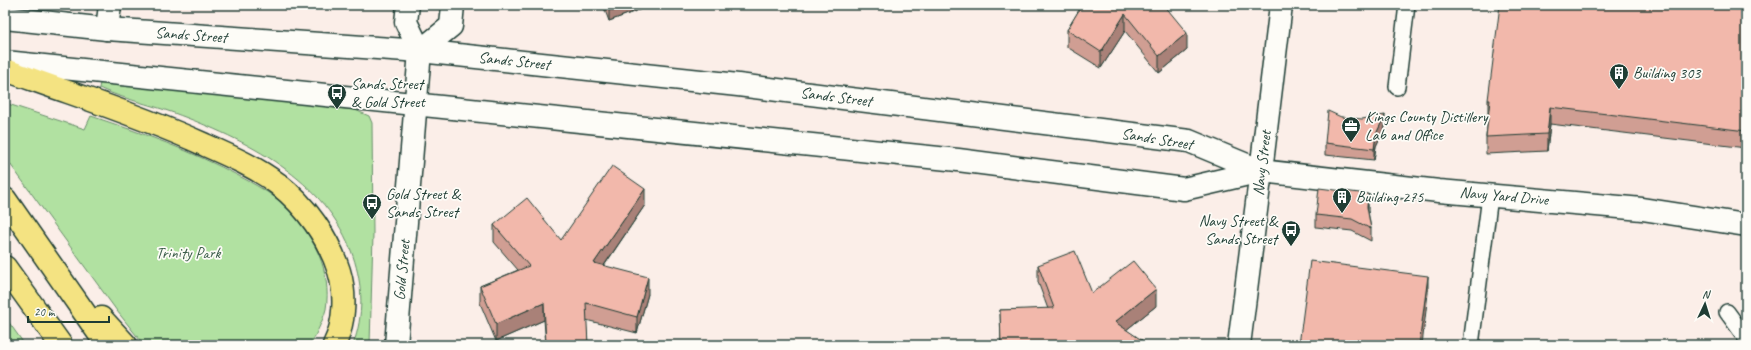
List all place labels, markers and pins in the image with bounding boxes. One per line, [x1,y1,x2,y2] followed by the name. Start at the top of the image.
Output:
[1608,62,1630,90] building icon: Building 303
[1633,63,1702,83] place label: Building 303
[351,74,426,112] place label: Sands Street & Gold Street
[326,82,348,110] bus stop icon: Sands Street & Gold Street
[1365,107,1489,145] place label: Kings County Distillery Lab and Office
[1340,115,1362,143] office icon: Kings County Distillery Lab and Office
[386,184,462,222] place label: Gold Street & Sands Street
[1331,186,1353,214] building icon: Building 275
[1356,187,1424,207] place label: Building 275
[361,192,383,220] bus stop icon: Gold Street & Sands Street
[1199,211,1280,249] place label: Navy Street & Sands Street
[1280,219,1302,247] bus stop icon: Navy Street & Sands Street

